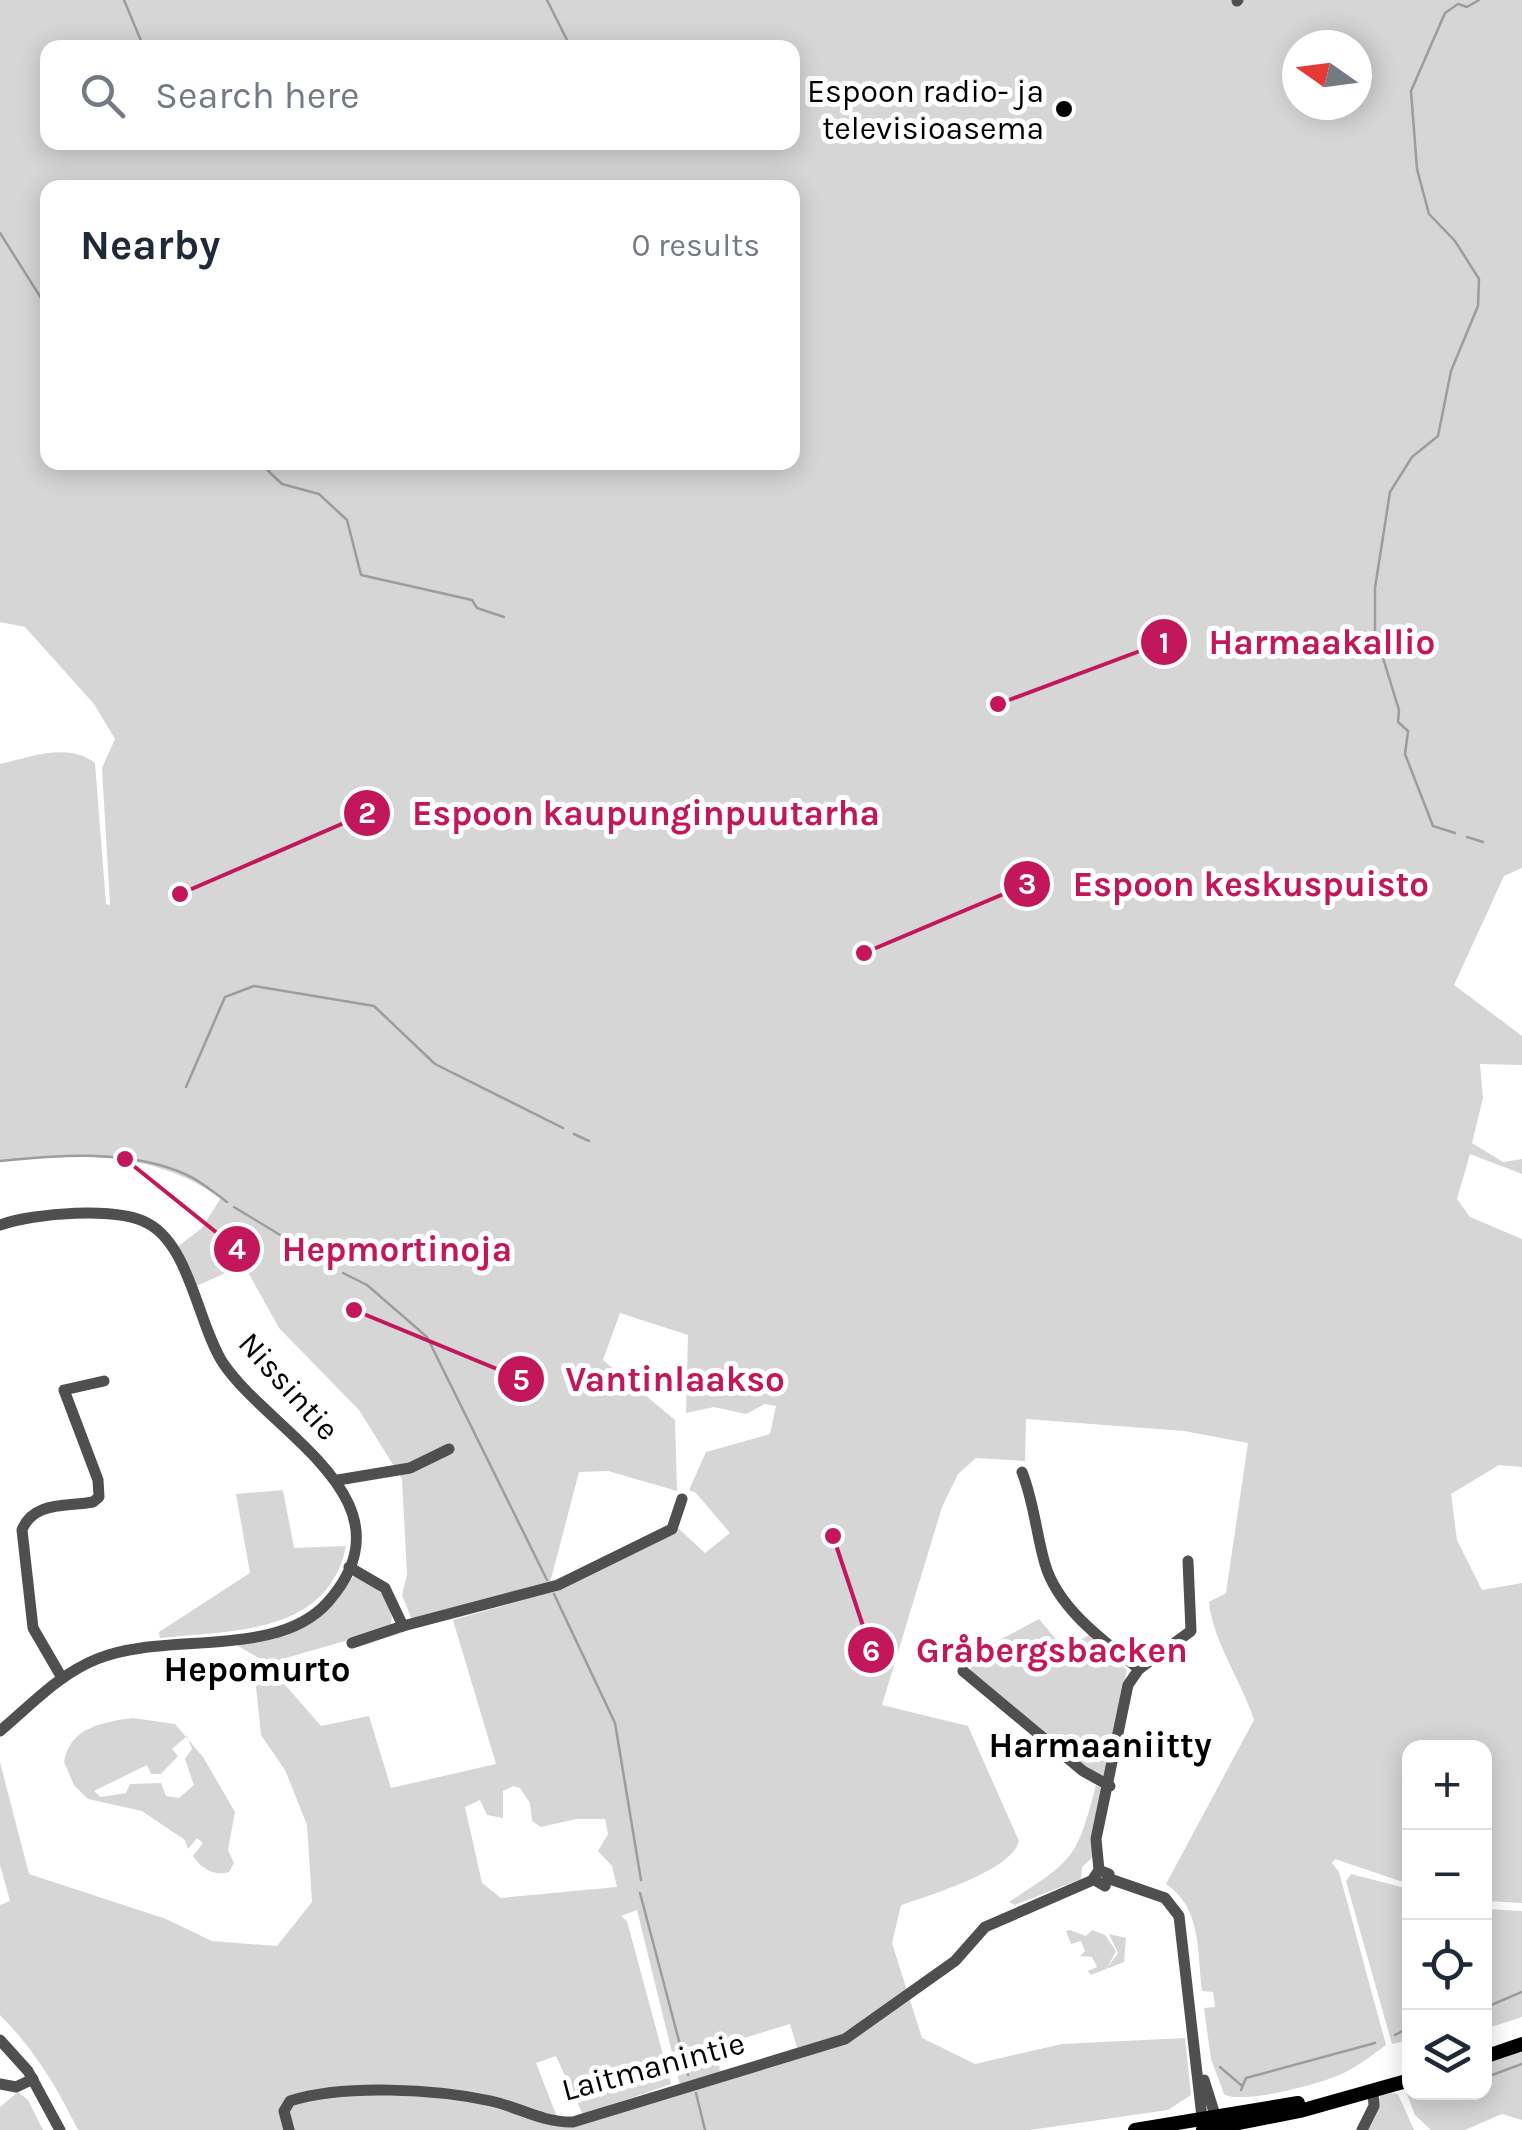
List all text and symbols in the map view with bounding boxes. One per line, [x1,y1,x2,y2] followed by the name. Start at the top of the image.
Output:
[1282,30,1372,120] north arrow
[40,40,800,150] search box
[75,68,130,123] icon: search
[155,73,359,118] text: Search here
[807,73,1044,147] place label: Espoon radio- ja televisioasema
[1053,98,1075,120] marker: Espoon radio- ja televisioasema
[80,220,220,270] text: Nearby
[631,227,760,264] text: 0 results
[1139,610,1456,675] callout: Harmaakallio
[1209,622,1435,663] text: Harmaakallio
[1159,625,1169,661] text: 1
[342,780,900,845] callout: Espoon kaupunginpuutarha
[412,793,880,835] text: Espoon kaupunginpuutarha
[358,795,376,831] text: 2
[1002,851,1449,916] callout: Espoon keskuspuisto
[1073,864,1429,905] text: Espoon keskuspuisto
[1018,866,1036,902] text: 3
[212,1216,532,1281] callout: Hepmortinoja
[282,1229,512,1271] text: Hepmortinoja
[228,1231,246,1267] text: 4
[231,1325,347,1448] street label: Nissintie
[496,1347,805,1412] callout: Vantinlaakso
[565,1359,785,1400] text: Vantinlaakso
[512,1362,530,1398] text: 5
[846,1618,1208,1683] callout: Gråbergsbacken
[916,1630,1188,1672] text: Gråbergsbacken
[862,1633,880,1669] text: 6
[164,1649,350,1690] district label: Hepomurto
[988,1725,1212,1767] district label: Harmaaniitty
[1402,1740,1492,2100] map controls
[1402,1740,1492,1830] button: +
[1402,1830,1492,1920] button: −
[1402,1920,1492,2010] button: locate
[1402,2010,1492,2100] button: layers
[558,2024,749,2109] street label: Laitmanintie

